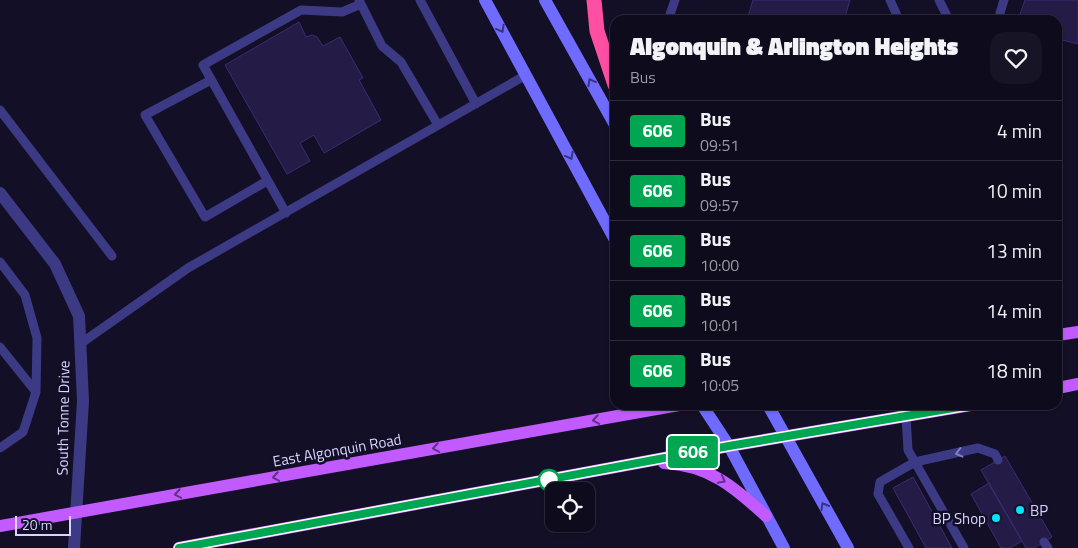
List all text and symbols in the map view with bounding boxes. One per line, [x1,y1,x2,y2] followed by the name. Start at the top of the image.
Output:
[495,24,505,33] one-way arrow
[630,28,958,64] text: Algonquin & Arlington Heights
[990,32,1042,84] button: heart
[630,65,656,89] text: Bus
[587,79,597,88] one-way arrow
[700,104,731,133] text: Bus
[997,116,1042,145] text: 4 min
[642,117,673,144] text: 606
[700,133,739,157] text: 09:51
[564,151,574,160] one-way arrow
[700,164,731,193] text: Bus
[986,176,1042,205] text: 10 min
[642,177,673,204] text: 606
[700,193,739,217] text: 09:57
[700,224,731,253] text: Bus
[986,236,1042,265] text: 13 min
[642,237,673,264] text: 606
[700,253,739,277] text: 10:00
[700,284,731,313] text: Bus
[986,296,1042,325] text: 14 min
[642,297,673,324] text: 606
[700,313,739,337] text: 10:01
[700,344,731,373] text: Bus
[986,356,1042,385] text: 18 min
[642,357,673,384] text: 606
[50,360,76,476] street label: South Tonne Drive
[700,373,739,397] text: 10:05
[592,414,601,424] one-way arrow
[271,427,403,473] street label: East Algonquin Road
[664,436,722,468] line badge: 606
[678,438,708,465] text: 606
[432,443,441,453] one-way arrow
[954,447,963,458] one-way arrow
[538,469,560,491] unlabelled marker
[272,471,281,481] one-way arrow
[717,474,726,484] one-way arrow
[545,482,595,532] map controls
[545,482,595,532] button: locate
[173,489,182,499] one-way arrow
[1030,499,1048,522] place label: BP
[820,502,830,511] one-way arrow
[1014,504,1026,516] marker: BP
[933,507,986,530] place label: BP Shop
[990,512,1002,524] marker: BP Shop
[15,513,71,536] scale bar
[22,514,52,535] text: 20 m

